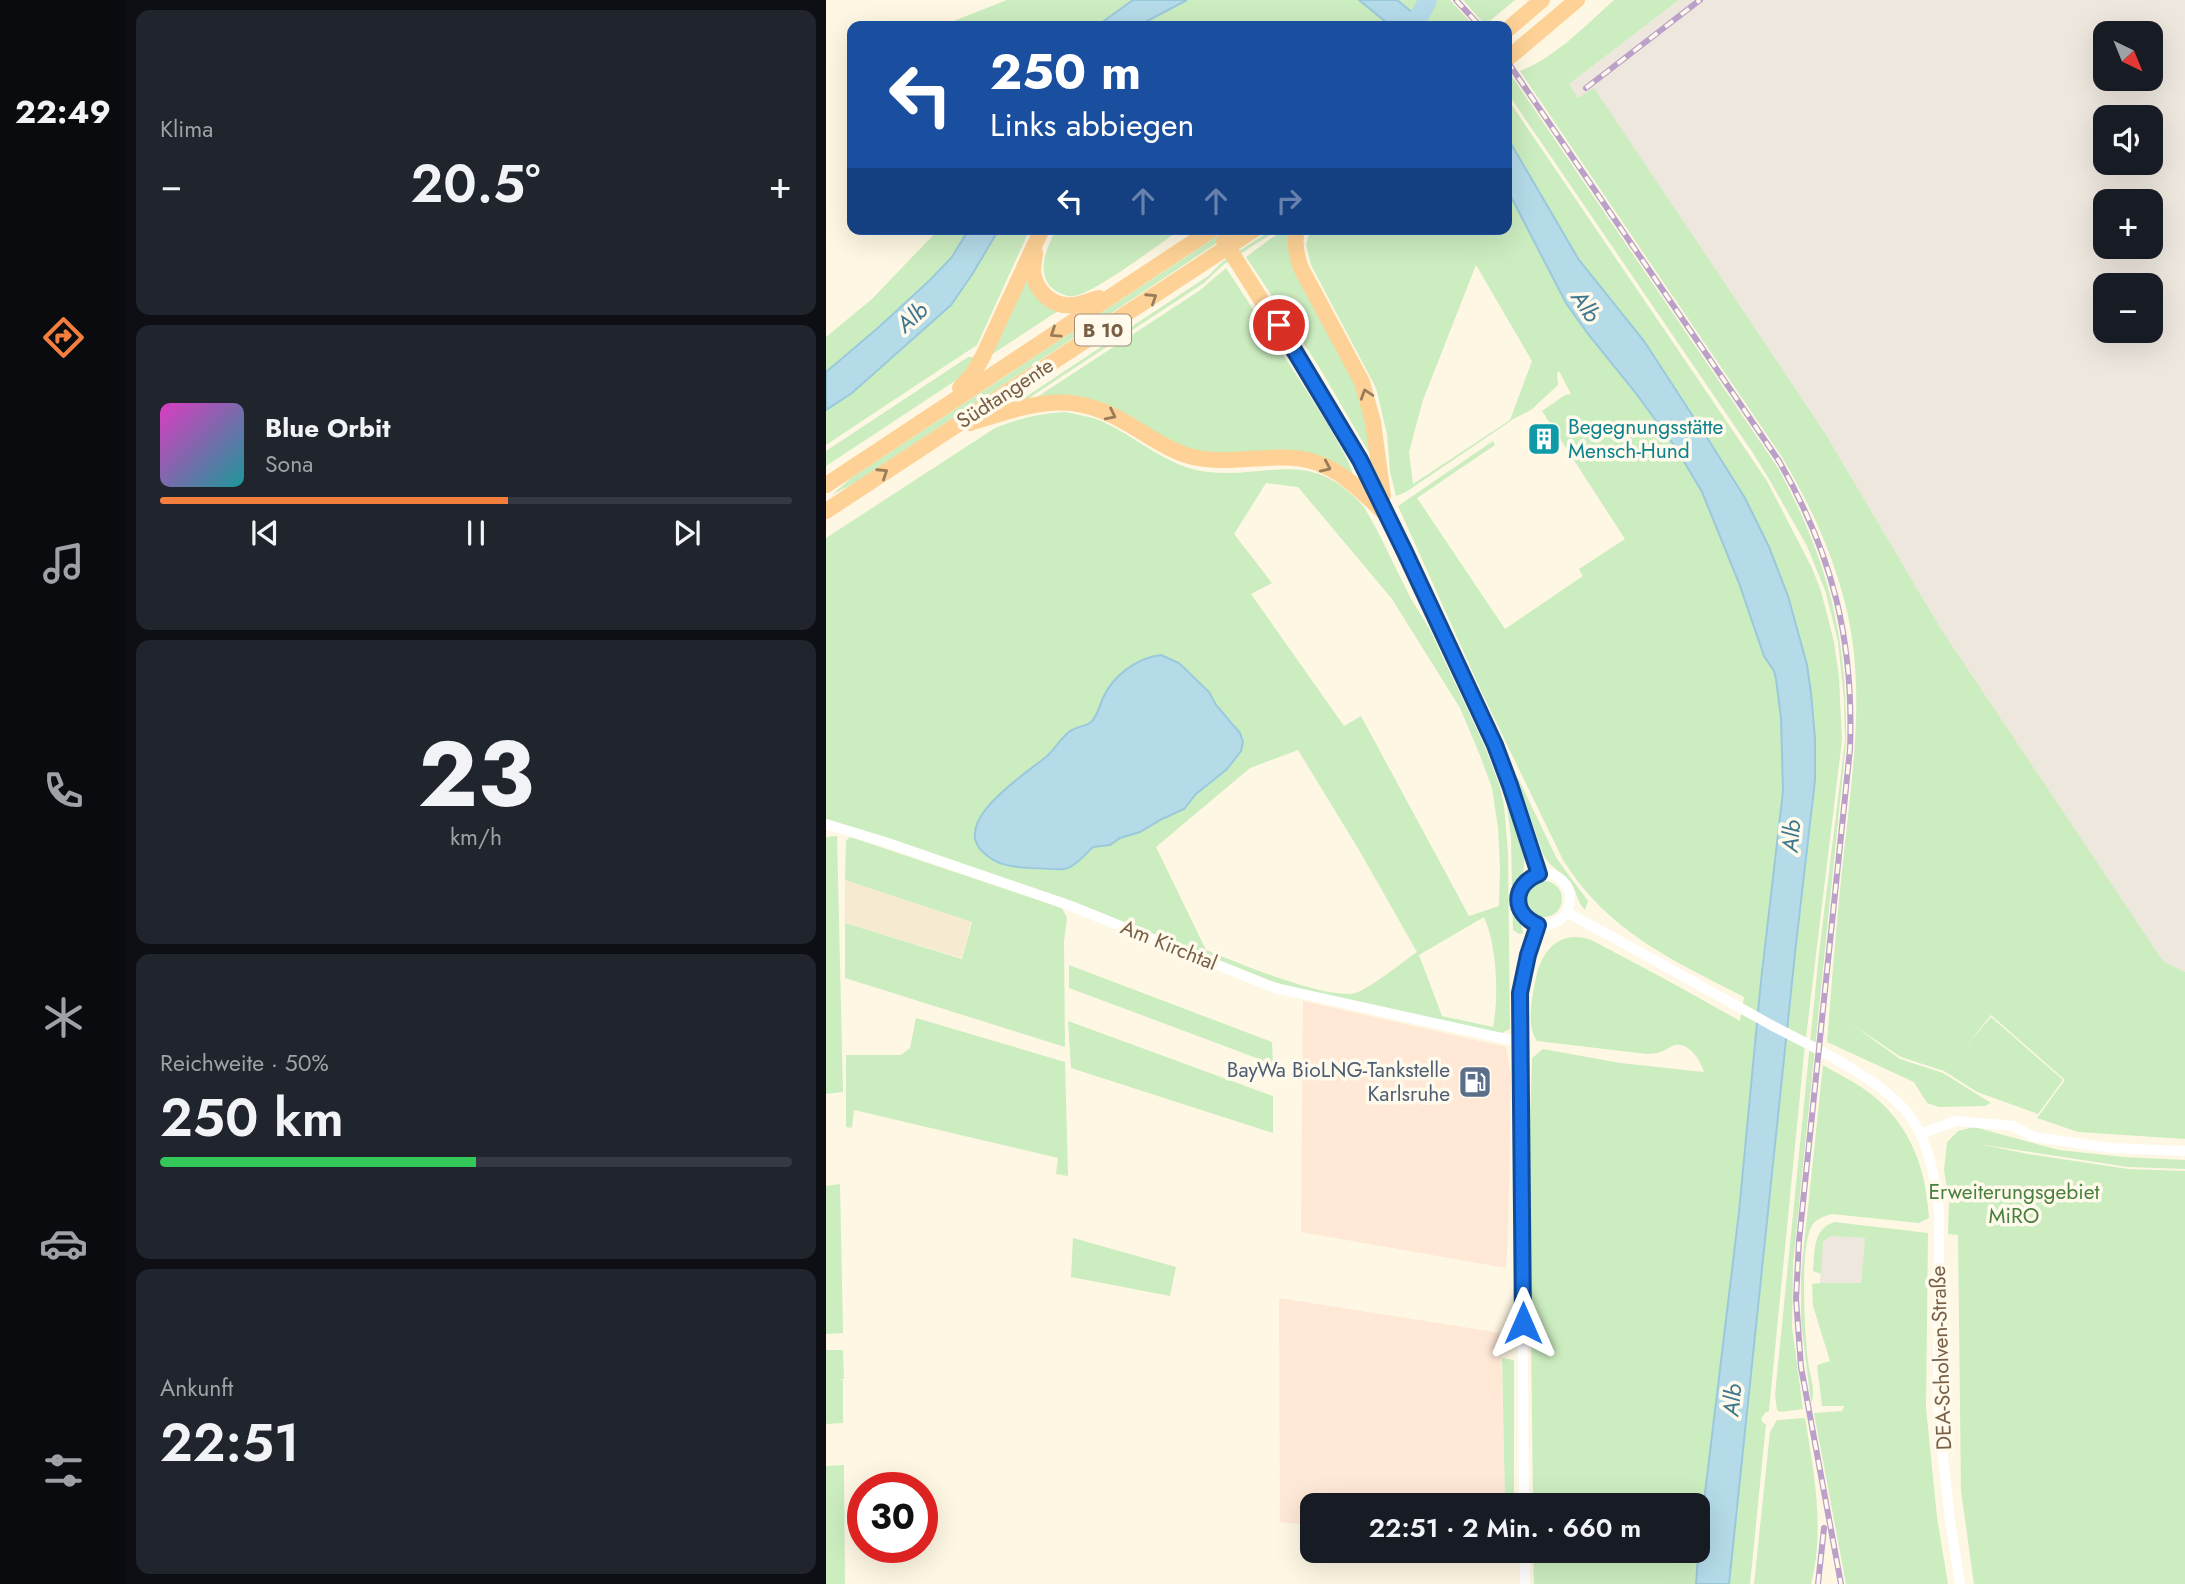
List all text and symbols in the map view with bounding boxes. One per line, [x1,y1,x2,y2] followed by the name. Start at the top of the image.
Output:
[2093,21,2163,91] north arrow
[2093,21,2163,343] map controls
[990,37,1141,107] text: 250 m
[875,49,966,140] icon: left
[15,89,111,135] text: 22:49
[990,102,1194,148] text: Links abbiegen
[2093,105,2163,175] button: sound
[160,112,213,146] text: Klima
[411,146,540,222] text: 20.5°
[160,157,182,212] text: −
[769,157,792,212] text: +
[1051,182,1089,220] icon: left
[1124,182,1162,220] icon: ahead
[1197,182,1235,220] icon: ahead
[1270,182,1308,220] icon: right
[2093,189,2163,259] button: +
[2093,273,2163,343] button: −
[1562,282,1609,329] water label: Alb
[888,293,936,341] water label: Alb
[1144,294,1157,307] one-way arrow
[1249,295,1309,355] pin
[1260,306,1298,344] icon: arrive
[39,313,88,362] icon: directions
[1075,314,1131,346] road number: B 10
[1050,325,1063,337] one-way arrow
[951,350,1060,436] street label: Südtangente
[1359,388,1374,400] one-way arrow
[1104,407,1116,421] one-way arrow
[265,409,390,447] text: Blue Orbit
[1568,412,1724,466] place label: Begegnungsstätte Mensch-Hund
[1525,420,1563,458] building icon: Begegnungsstätte Mensch-Hund
[265,447,313,481] text: Sona
[1319,459,1331,473] one-way arrow
[875,469,888,481] one-way arrow
[246,514,284,552] icon: previous
[457,514,495,552] icon: pause
[668,514,706,552] icon: next
[39,539,88,588] icon: music
[418,709,534,840] text: 23
[39,766,88,815] icon: phone
[1773,818,1809,855] water label: Alb
[450,820,502,854] text: km/h
[1116,912,1222,978] street label: Am Kirchtal
[39,993,88,1042] icon: climate
[160,1046,329,1080] text: Reichweite · 50%
[1227,1055,1450,1109] place label: BayWa BioLNG-Tankstelle Karlsruhe
[1456,1063,1494,1101] fuel station icon: BayWa BioLNG-Tankstelle Karlsruhe
[160,1080,344,1156] text: 250 km
[1928,1177,2100,1231] park label: Erweiterungsgebiet MiRO
[39,1219,88,1268] icon: car
[1923,1265,1959,1451] street label: DEA-Scholven-Straße
[1486,1286,1560,1360] position arrow
[160,1371,233,1405] text: Ankunft
[1713,1382,1751,1419] water label: Alb
[160,1405,300,1481] text: 22:51
[39,1446,88,1495] icon: filters
[847,1472,938,1563] speed limit sign: 30
[1369,1509,1641,1547] text: 22:51 · 2 Min. · 660 m

